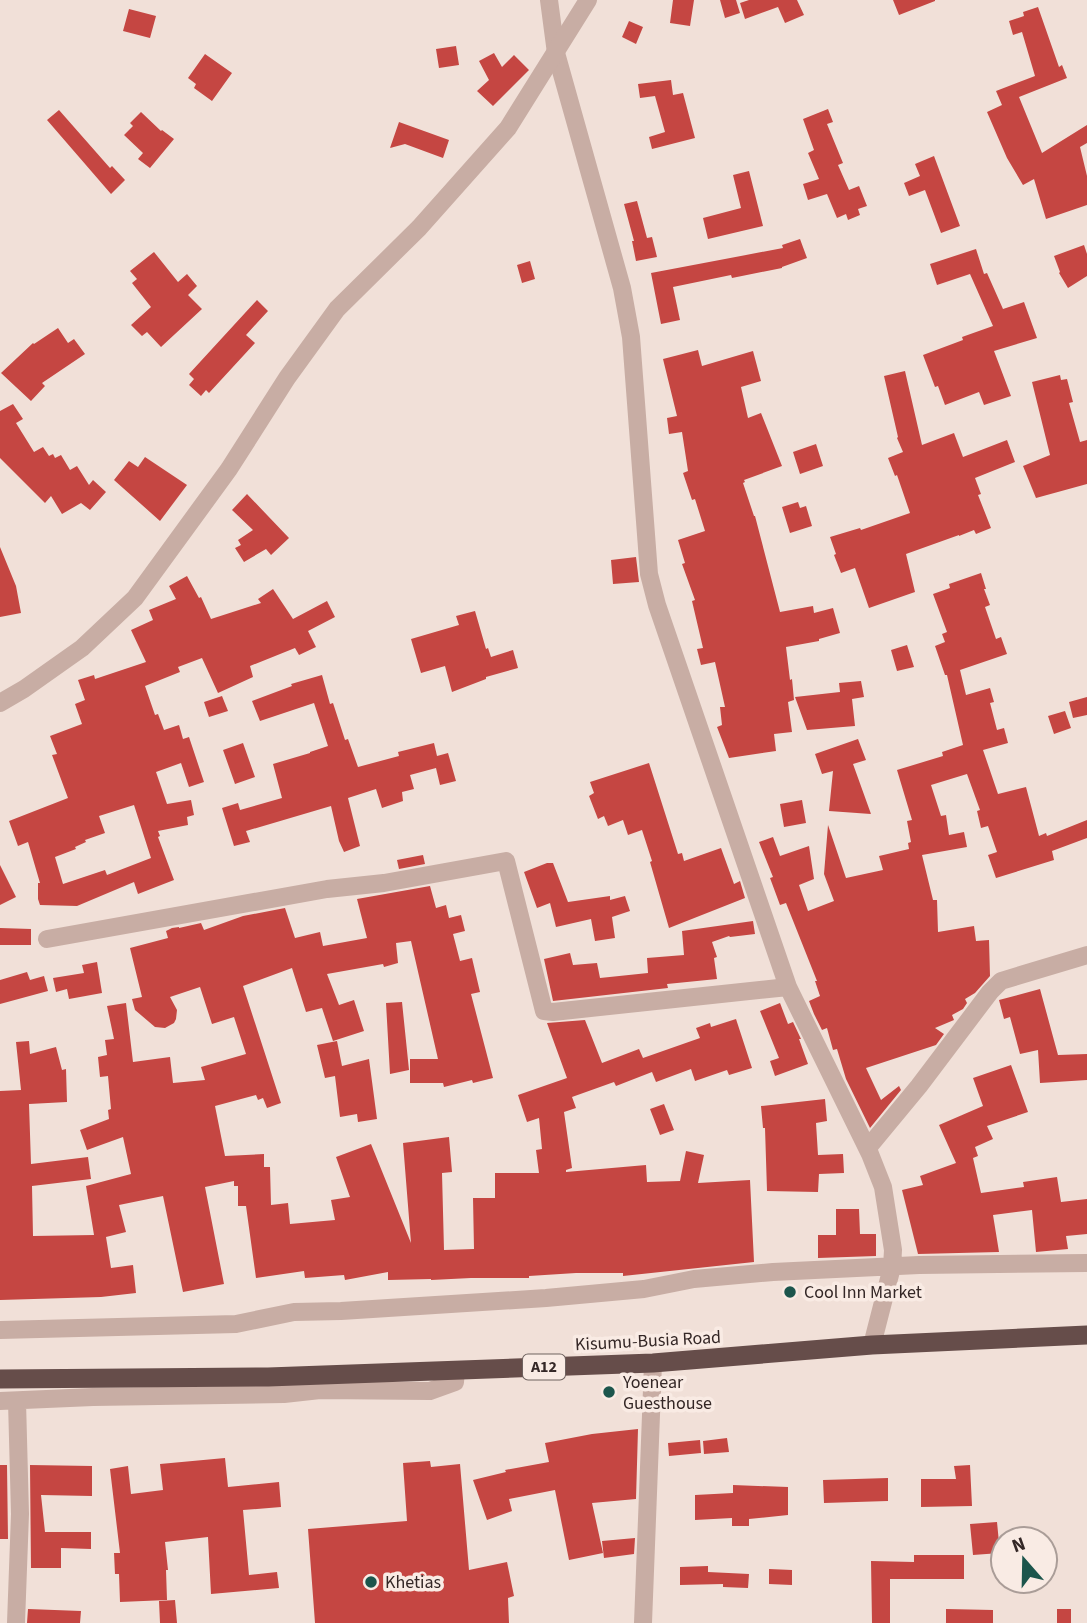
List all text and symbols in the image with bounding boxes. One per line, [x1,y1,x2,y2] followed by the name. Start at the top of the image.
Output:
[804,1280,922,1305] place label: Cool Inn Market
[782,1284,798,1300] marker: Cool Inn Market
[574,1325,722,1357] street label: Kisumu-Busia Road
[523,1354,565,1380] road number: A12
[622,1370,712,1416] place label: Yoenear Guesthouse
[601,1384,617,1400] marker: Yoenear Guesthouse
[989,1525,1059,1595] north arrow
[1008,1531,1029,1560] text: N
[385,1570,441,1595] place label: Khetias
[363,1574,379,1590] marker: Khetias

